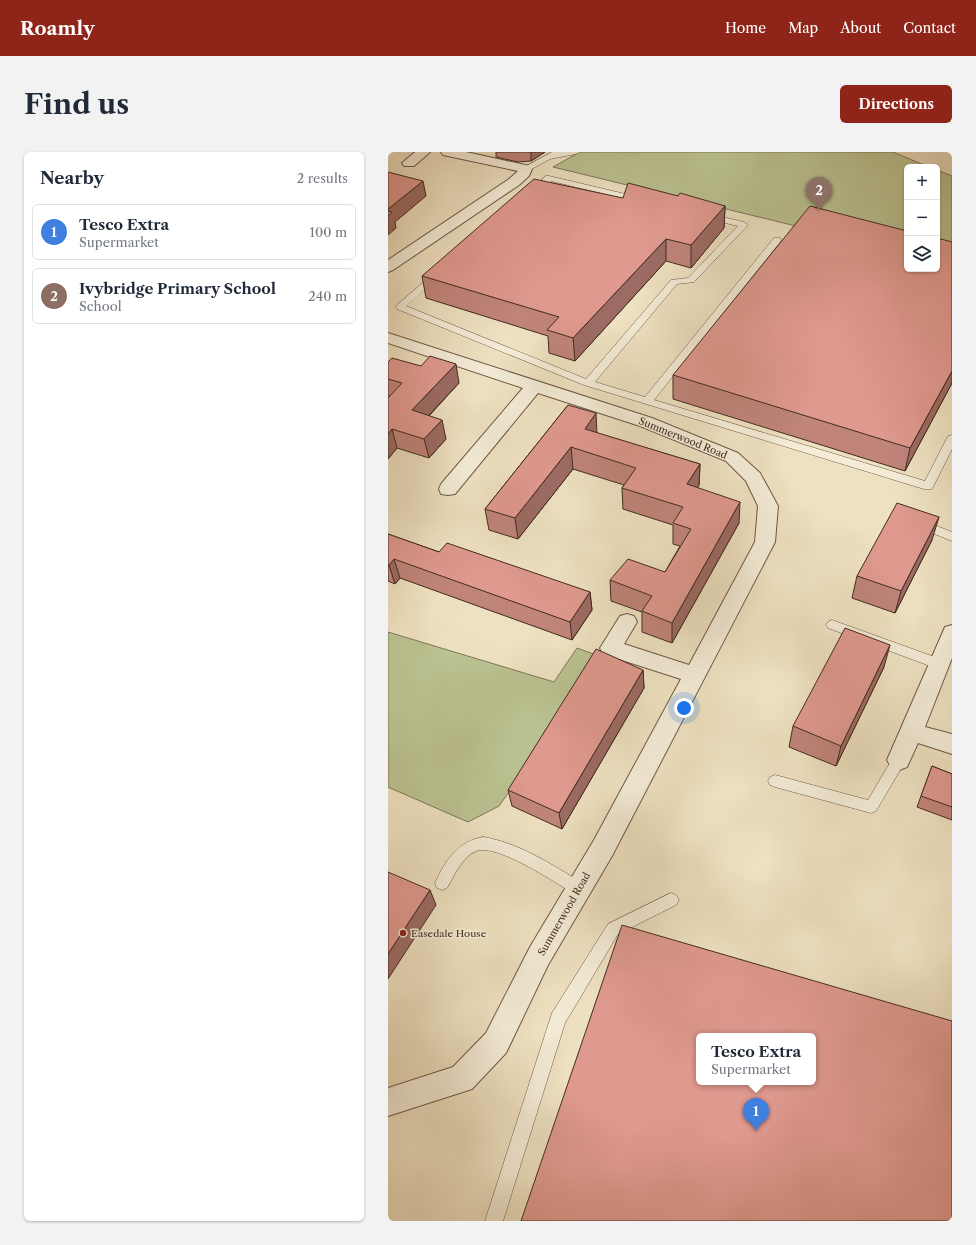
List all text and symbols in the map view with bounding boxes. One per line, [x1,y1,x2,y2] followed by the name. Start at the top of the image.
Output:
[20,17,95,40] text: Roamly
[725,19,766,37] text: Home
[788,19,818,37] text: Map
[840,19,881,37] text: About
[903,19,956,37] text: Contact
[840,85,952,123] button: Directions
[24,87,129,121] text: Find us
[904,164,940,272] map controls
[904,164,940,200] button: +
[40,168,104,188] text: Nearby
[297,170,348,186] text: 2 results
[806,177,832,210] pin: 2
[904,200,940,236] button: −
[79,215,169,234] text: Tesco Extra
[51,224,57,240] text: 1
[309,224,347,240] text: 100 m
[79,234,159,250] text: Supermarket
[904,236,940,272] button: layers
[79,279,276,298] text: Ivybridge Primary School
[50,288,58,304] text: 2
[308,288,347,304] text: 240 m
[79,298,122,314] text: School
[637,414,729,462] street label: Summerwood Road
[674,698,694,718] your location
[535,870,593,958] street label: Summerwood Road
[411,927,487,940] place label: Easedale House
[398,928,408,938] marker: Easedale House
[696,1033,816,1085] popup
[711,1042,801,1061] text: Tesco Extra
[711,1061,791,1077] text: Supermarket
[743,1098,769,1131] pin: 1

